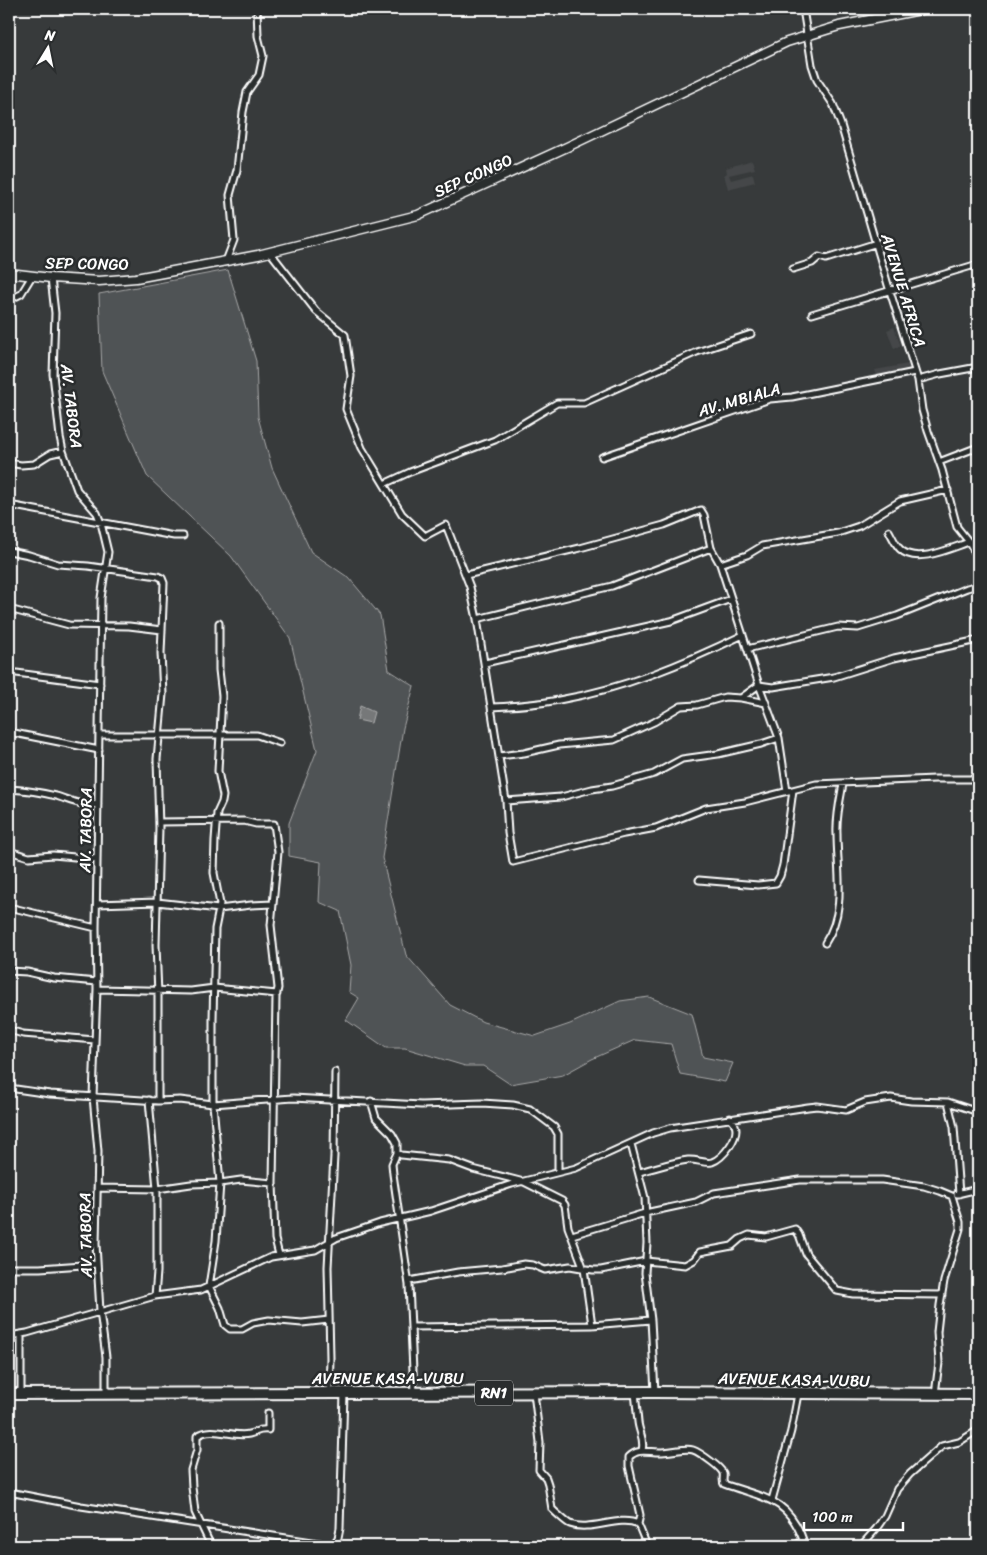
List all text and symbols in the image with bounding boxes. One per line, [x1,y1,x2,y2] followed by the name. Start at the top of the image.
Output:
[22,22,72,72] north arrow
[42,22,57,49] text: N
[429,145,517,206] street label: SEP CONGO
[872,229,935,351] street label: AVENUE AFRICA
[45,248,129,279] street label: SEP CONGO
[52,361,91,450] street label: AV. TABORA
[694,374,784,425] street label: AV. MBIALA
[70,787,101,874] street label: AV. TABORA
[70,1192,101,1279] street label: AV. TABORA
[311,1364,465,1393] street label: AVENUE KASA-VUBU
[717,1364,871,1395] street label: AVENUE KASA-VUBU
[475,1380,513,1406] road number: RN1
[804,1500,903,1532] scale bar
[812,1504,853,1530] text: 100 m

